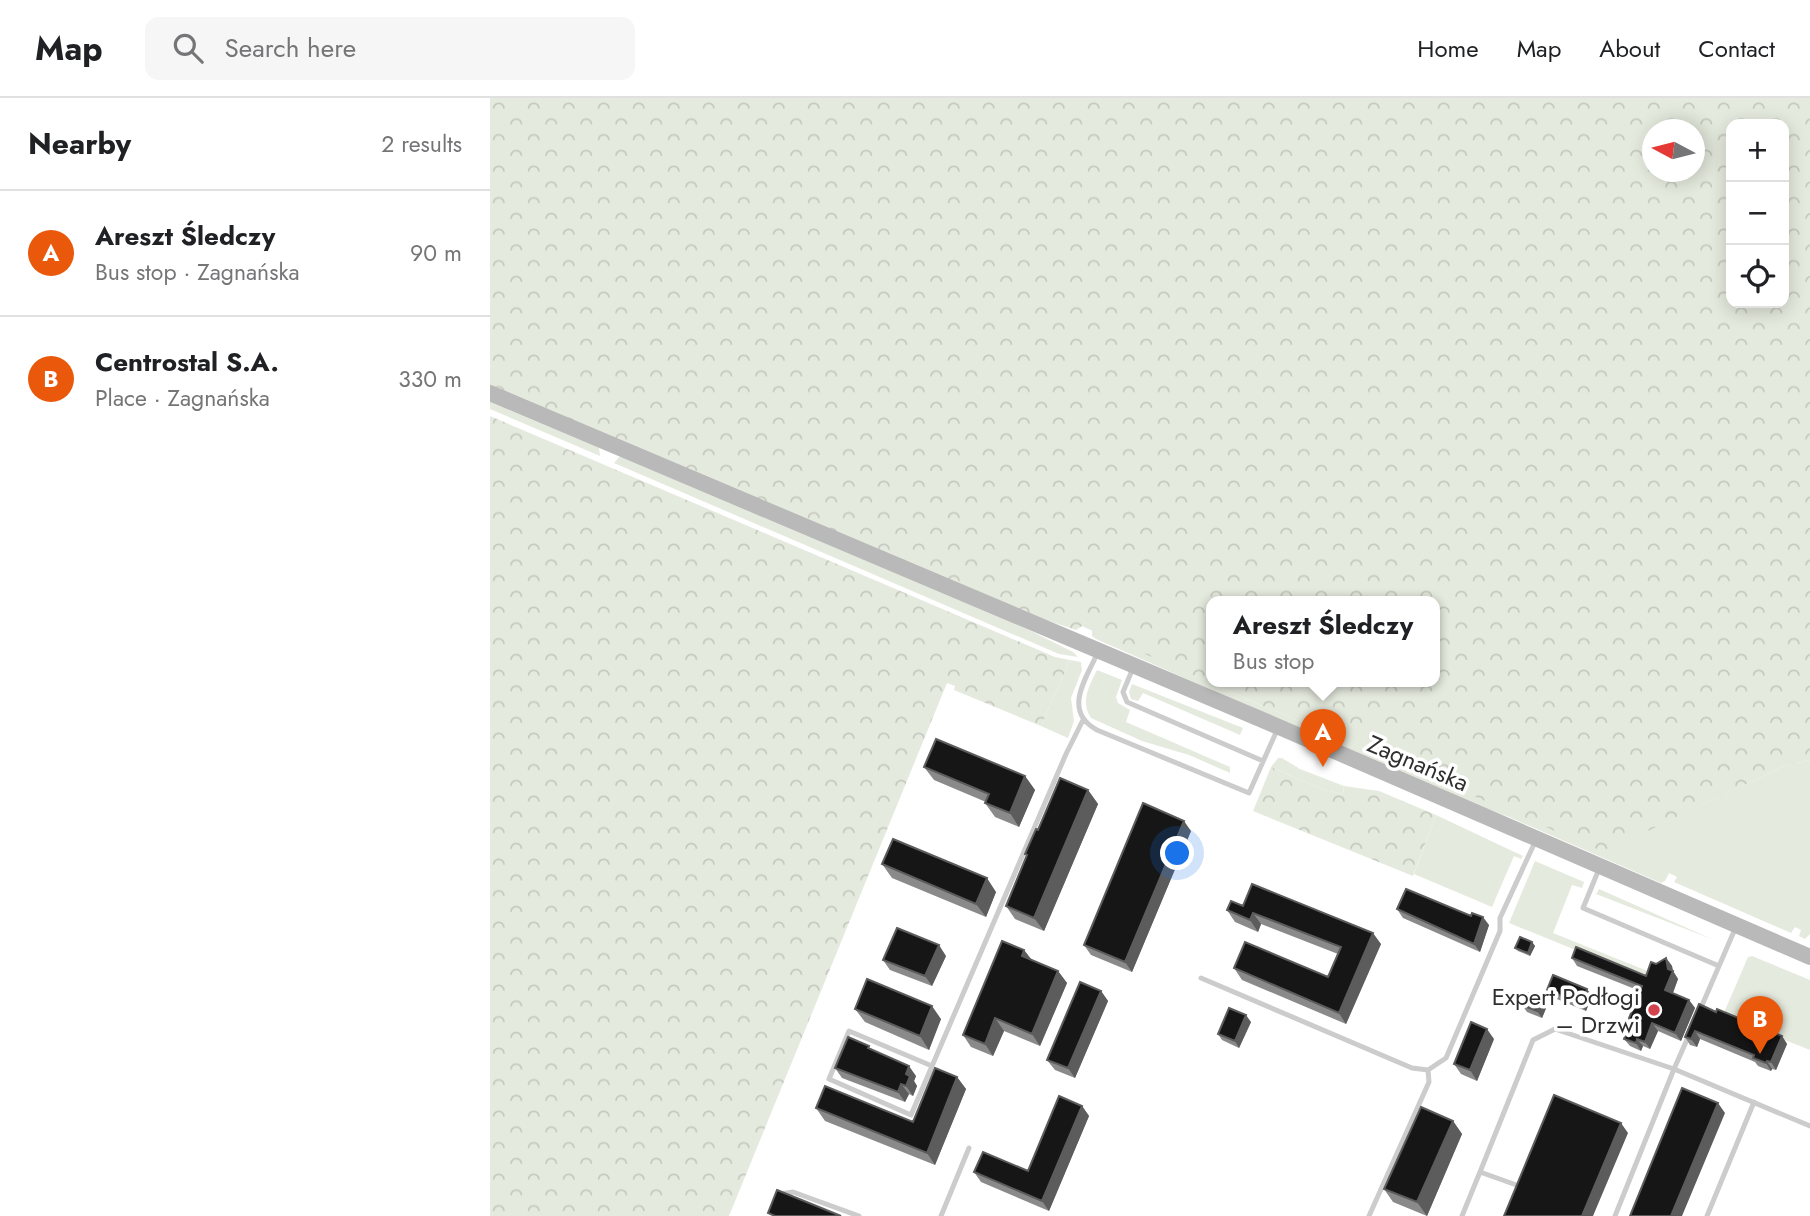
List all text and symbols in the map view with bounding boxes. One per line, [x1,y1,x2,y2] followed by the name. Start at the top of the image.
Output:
[145,17,635,80] search box
[35,25,103,72] text: Map
[169,29,207,67] icon: search
[225,29,356,67] text: Search here
[1417,31,1479,66] text: Home
[1517,31,1561,66] text: Map
[1599,31,1660,66] text: About
[1698,31,1775,66] text: Contact
[1642,119,1705,182] north arrow
[1726,119,1789,308] map controls
[1726,119,1789,182] button: +
[28,122,131,165] text: Nearby
[381,127,462,161] text: 2 results
[1726,182,1789,245] button: −
[95,217,275,255] text: Areszt Śledczy
[43,236,59,270] text: A
[410,236,462,270] text: 90 m
[1726,245,1789,308] button: locate
[95,255,300,289] text: Bus stop · Zagnańska
[95,343,279,381] text: Centrostal S.A.
[43,362,59,396] text: B
[398,362,462,396] text: 330 m
[95,381,270,415] text: Place · Zagnańska
[1206,596,1440,687] popup
[1233,606,1413,644] text: Areszt Śledczy
[1233,644,1314,678] text: Bus stop
[1300,709,1346,767] pin: A
[1362,726,1474,800] street label: Zagnańska
[1160,836,1194,870] your location
[1492,979,1640,1042] place label: Expert Podłogi – Drzwi
[1737,996,1783,1054] pin: B
[1646,1002,1662,1018] marker: Expert Podłogi – Drzwi

